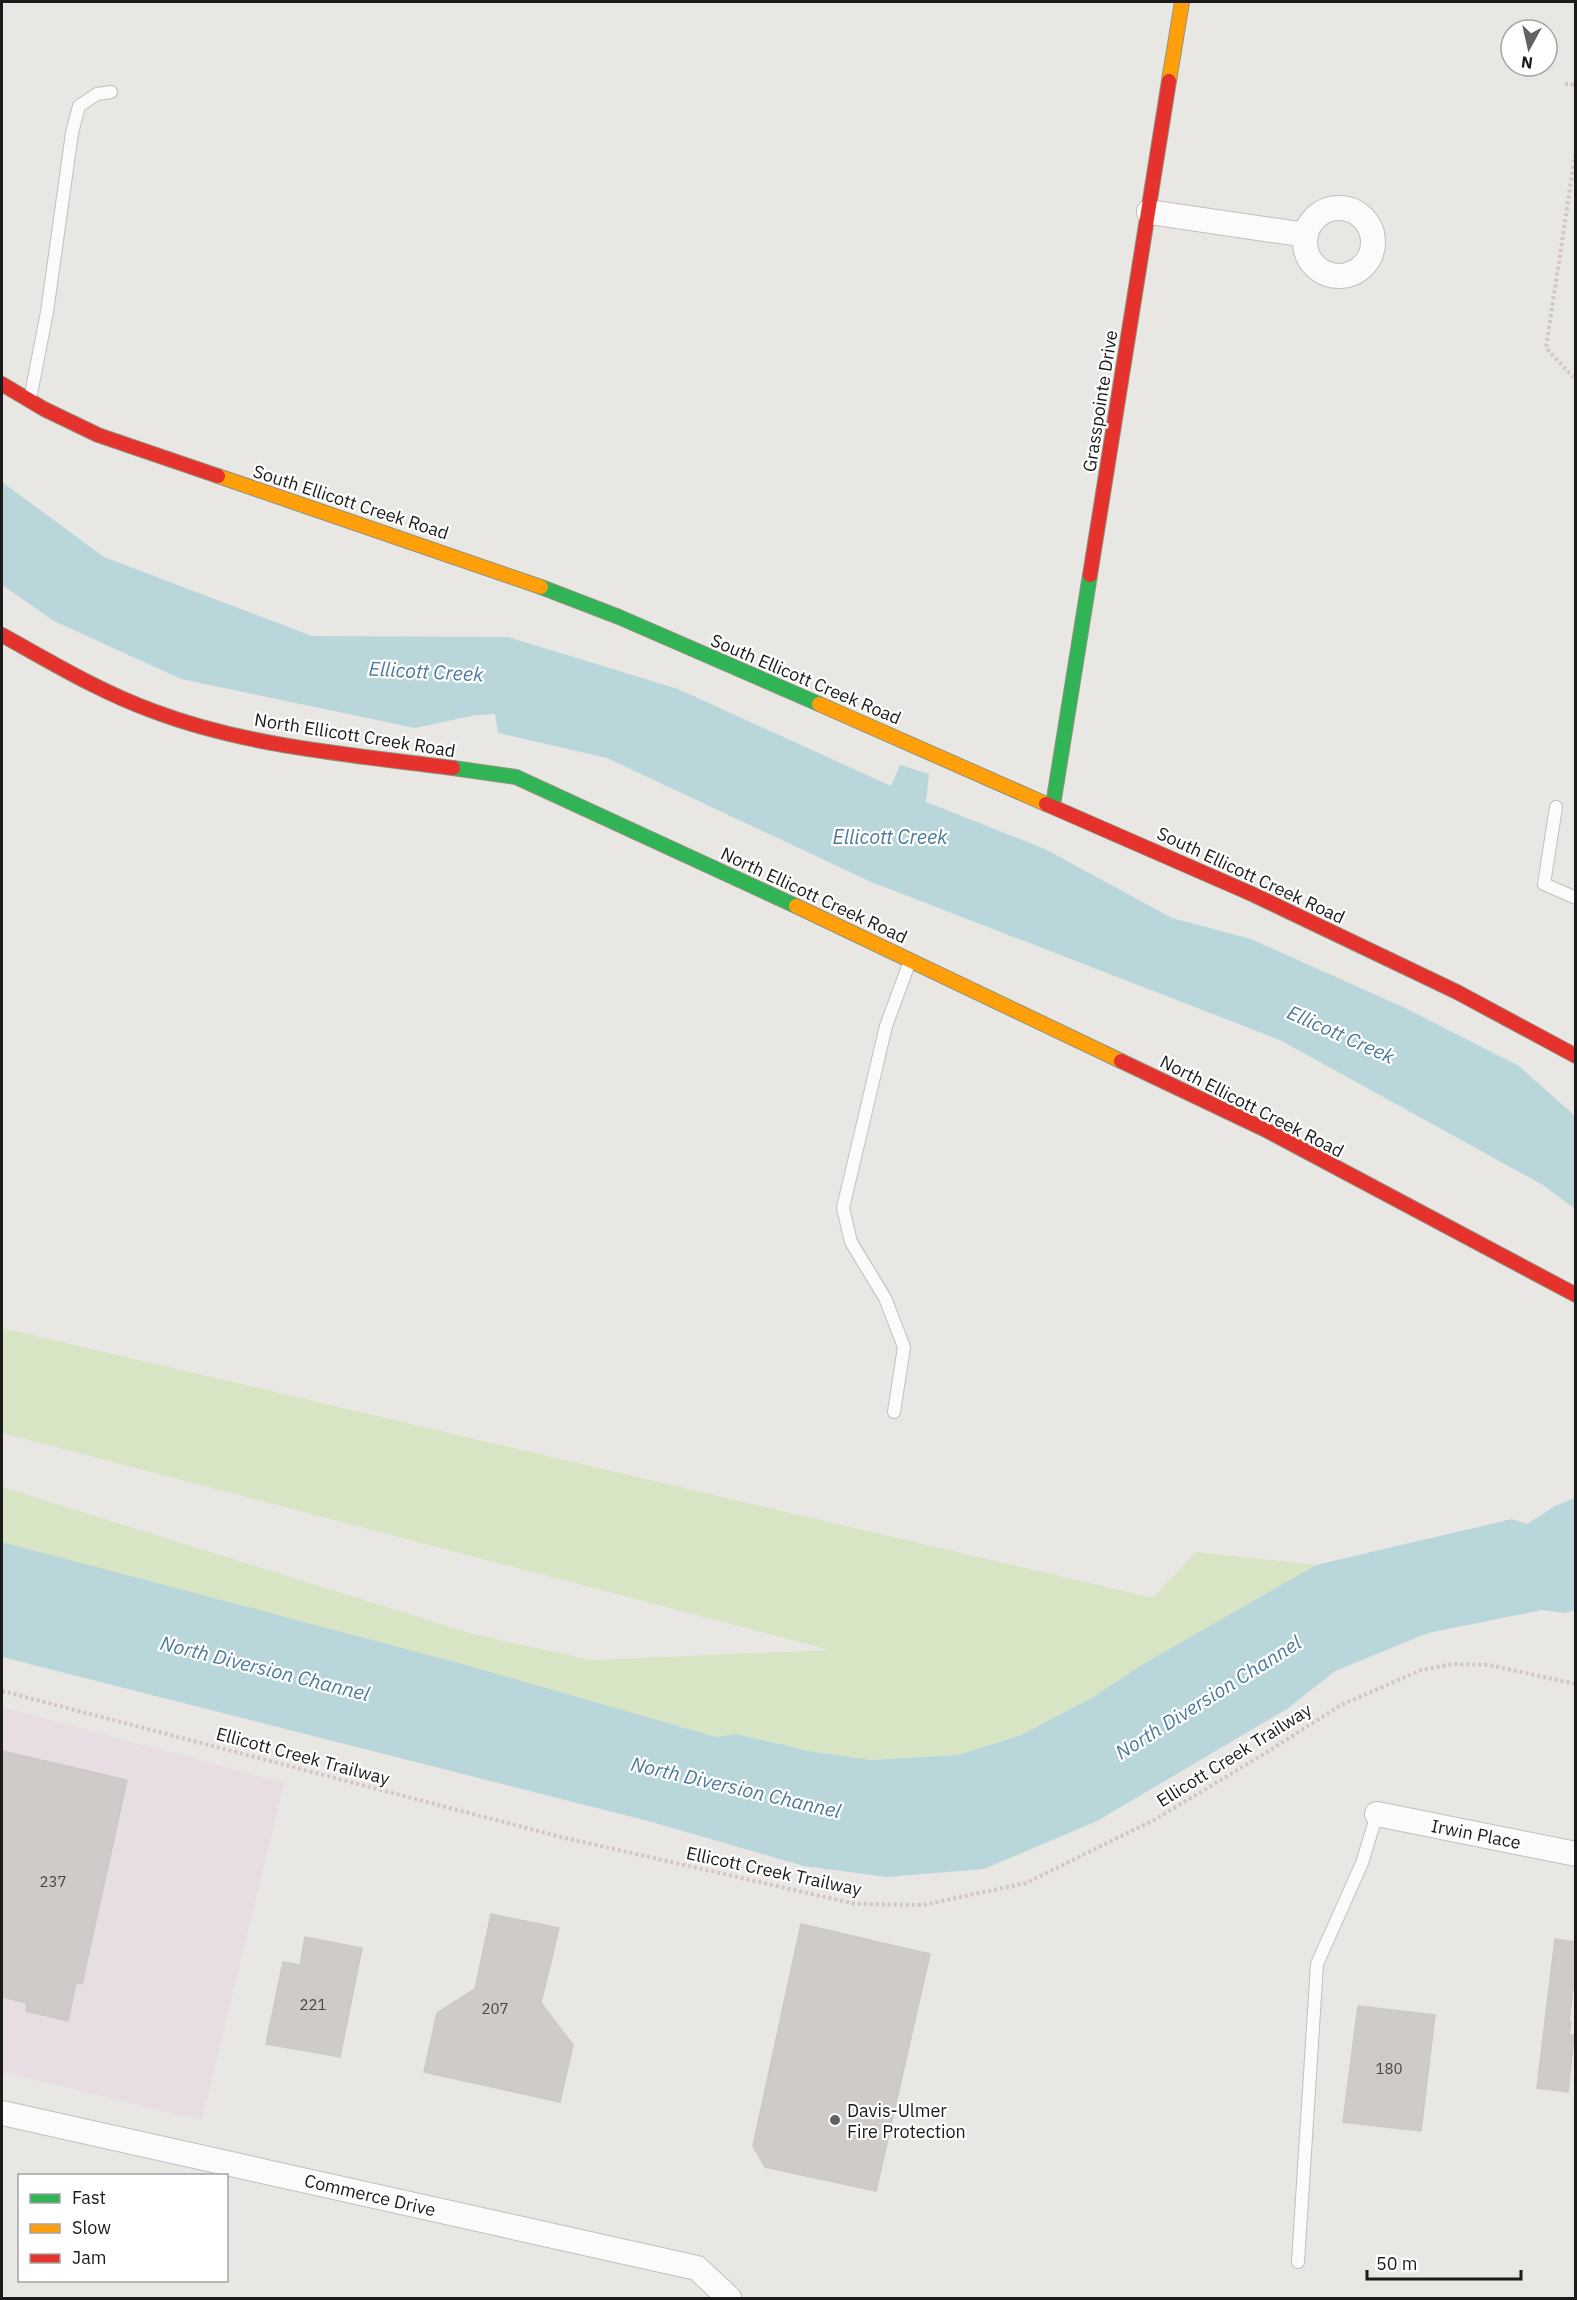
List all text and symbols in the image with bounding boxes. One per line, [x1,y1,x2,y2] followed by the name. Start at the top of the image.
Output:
[1499,18,1559,78] north arrow
[1520,52,1534,74] text: N
[1077,328,1123,474] street label: Grasspointe Drive
[250,459,452,545] street label: South Ellicott Creek Road
[707,628,905,730] street label: South Ellicott Creek Road
[368,655,485,688] water label: Ellicott Creek
[253,708,457,762] street label: North Ellicott Creek Road
[1153,821,1349,929] street label: South Ellicott Creek Road
[833,823,948,850] water label: Ellicott Creek
[717,842,911,948] street label: North Ellicott Creek Road
[1283,998,1400,1070] water label: Ellicott Creek
[1156,1050,1348,1162] street label: North Ellicott Creek Road
[1110,1628,1307,1765] water label: North Diversion Channel
[158,1629,373,1707] water label: North Diversion Channel
[1152,1698,1316,1812] street label: Ellicott Creek Trailway
[214,1722,392,1790] street label: Ellicott Creek Trailway
[628,1750,844,1824] water label: North Diversion Channel
[1429,1814,1523,1854] street label: Irwin Place
[684,1841,864,1901] street label: Ellicott Creek Trailway
[39,1872,67,1891] house number: 237
[299,1995,327,2014] house number: 221
[481,1999,509,2018] house number: 207
[1375,2059,1403,2078] house number: 180
[847,2099,966,2143] place label: Davis-Ulmer Fire Protection
[828,2113,842,2127] marker: Davis-Ulmer Fire Protection
[302,2169,438,2221] street label: Commerce Drive
[18,2174,228,2282] legend
[72,2186,106,2209] text: Fast
[72,2216,111,2239] text: Slow
[1367,2243,1522,2281] scale bar
[72,2246,107,2269] text: Jam
[1376,2252,1418,2275] text: 50 m

